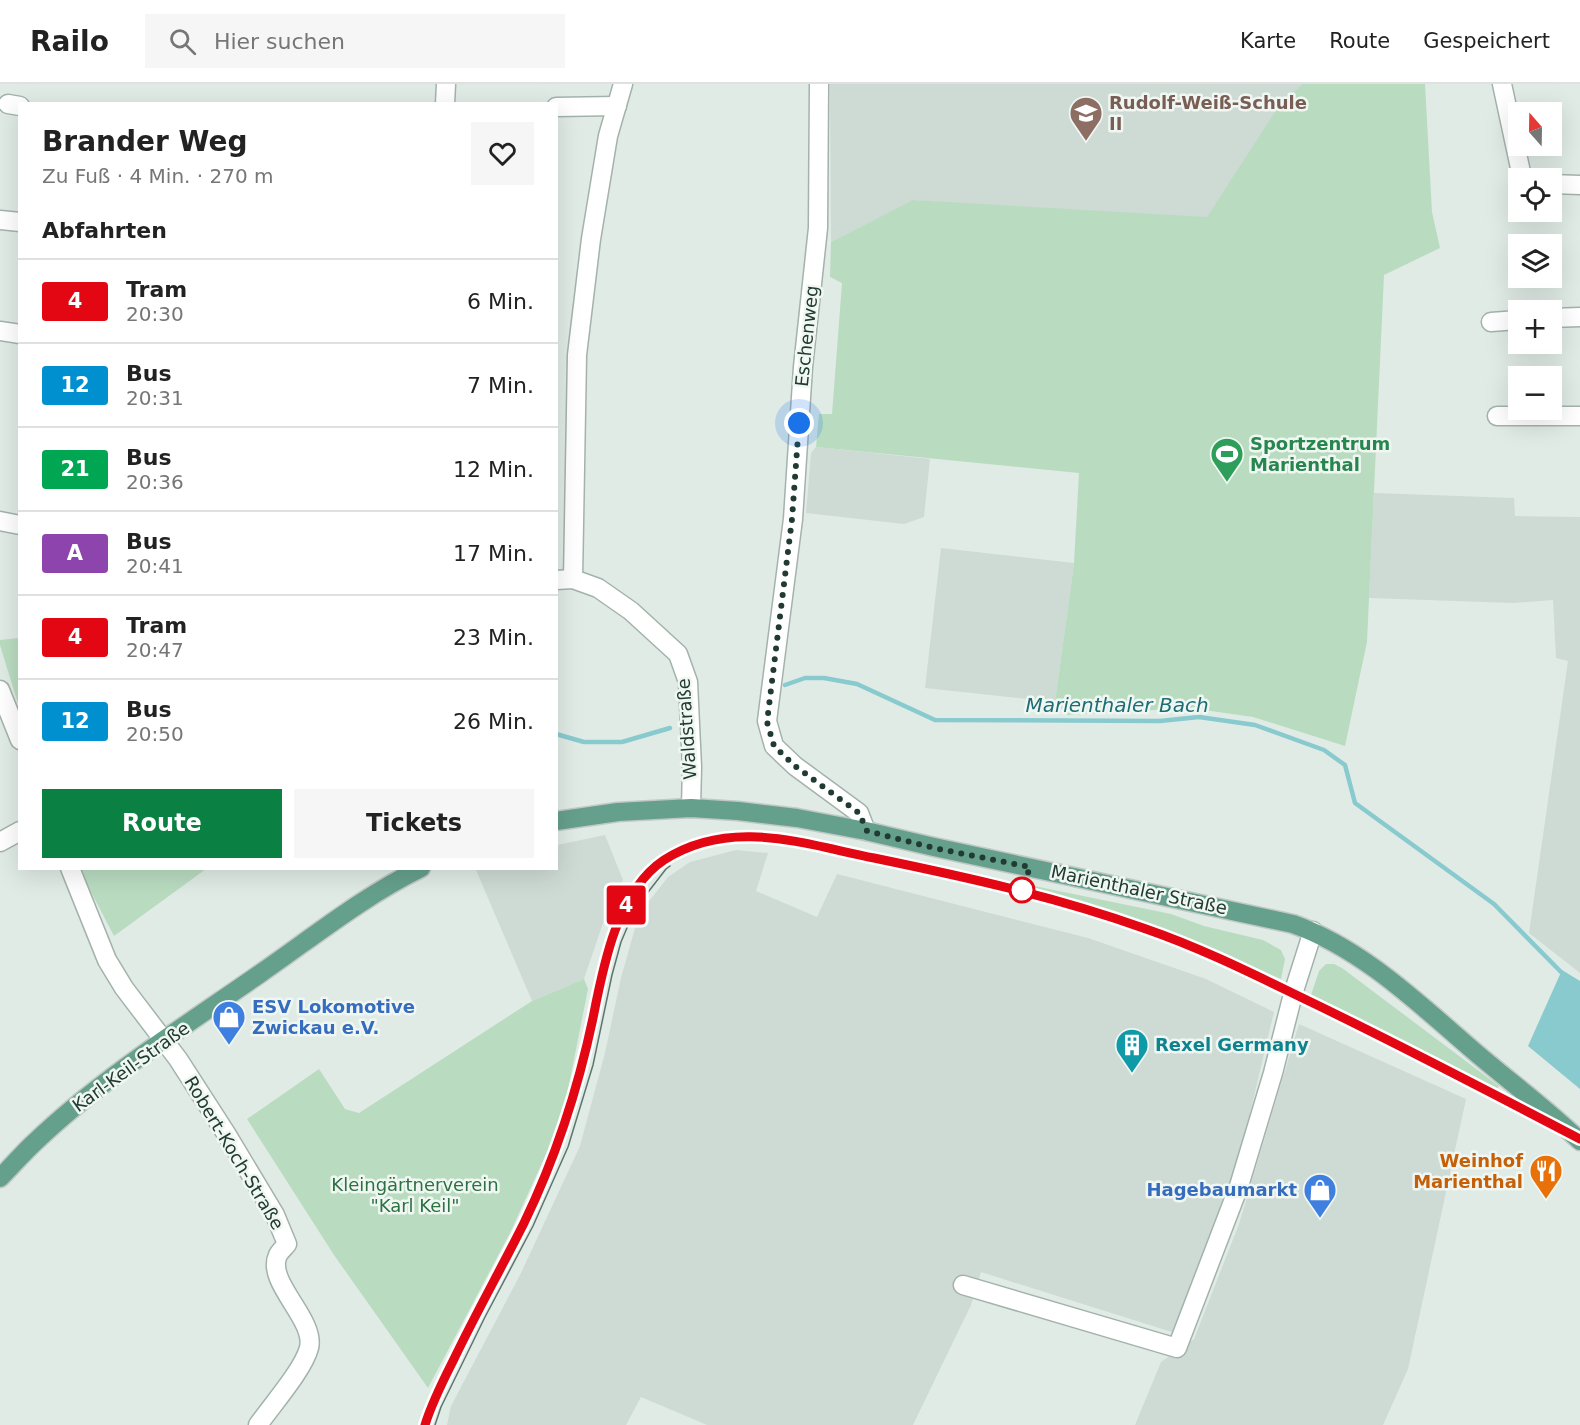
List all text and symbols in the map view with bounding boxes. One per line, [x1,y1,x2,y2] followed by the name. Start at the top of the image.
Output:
[145,14,565,68] search box
[30,25,109,58] text: Railo
[166,25,199,58] icon: search
[214,29,345,54] text: Hier suchen
[1240,29,1296,53] text: Karte
[1329,29,1390,53] text: Route
[1423,29,1550,53] text: Gespeichert
[1109,92,1307,134] place label: Rudolf-Weiß-Schule II
[1068,95,1104,142] school or university icon: Rudolf-Weiß-Schule II
[1508,102,1562,156] north arrow
[1508,102,1562,420] map controls
[471,122,534,185] button: heart
[42,125,248,158] text: Brander Weg
[42,164,274,188] text: Zu Fuß · 4 Min. · 270 m
[1508,168,1562,222] button: locate
[42,218,167,243] text: Abfahrten
[1508,234,1562,288] button: layers
[126,277,187,302] text: Tram
[791,284,822,388] street label: Eschenweg
[68,289,82,313] text: 4
[467,289,534,314] text: 6 Min.
[1508,300,1562,354] button: +
[126,302,184,326] text: 20:30
[126,361,172,386] text: Bus
[1508,366,1562,420] button: −
[60,373,90,397] text: 12
[467,373,534,398] text: 7 Min.
[126,386,184,410] text: 20:31
[784,408,814,438] your location
[1250,433,1390,475] place label: Sportzentrum Marienthal
[1209,436,1245,483] sports icon: Sportzentrum Marienthal
[126,445,172,470] text: Bus
[60,457,90,481] text: 21
[453,457,534,482] text: 12 Min.
[126,470,184,494] text: 20:36
[126,529,172,554] text: Bus
[67,541,83,565] text: A
[453,541,534,566] text: 17 Min.
[126,554,184,578] text: 20:41
[126,613,187,638] text: Tram
[68,625,82,649] text: 4
[453,625,534,650] text: 23 Min.
[126,638,184,662] text: 20:47
[672,678,701,780] street label: Waldstraße
[1025,693,1209,717] water label: Marienthaler Bach
[126,697,172,722] text: Bus
[60,709,90,733] text: 12
[453,709,534,734] text: 26 Min.
[126,722,184,746] text: 20:50
[42,789,282,858] button: Route
[294,789,534,858] button: Tickets
[1049,861,1229,918] street label: Marienthaler Straße
[1009,877,1035,903] unlabelled marker
[606,886,646,924] line badge: 4
[619,893,633,917] text: 4
[252,996,415,1038] place label: ESV Lokomotive Zwickau e.V.
[211,999,247,1046] shop icon: ESV Lokomotive Zwickau e.V.
[68,1017,193,1116] street label: Karl-Keil-Straße
[1114,1027,1150,1074] building icon: Rexel Germany
[1155,1034,1309,1055] place label: Rexel Germany
[180,1072,289,1233] street label: Robert-Koch-Straße
[1413,1150,1523,1192] place label: Weinhof Marienthal
[1528,1153,1564,1200] restaurant icon: Weinhof Marienthal
[1302,1172,1338,1219] shop icon: Hagebaumarkt
[331,1174,499,1216] park label: Kleingärtnerverein "Karl Keil"
[1146,1179,1297,1200] place label: Hagebaumarkt

